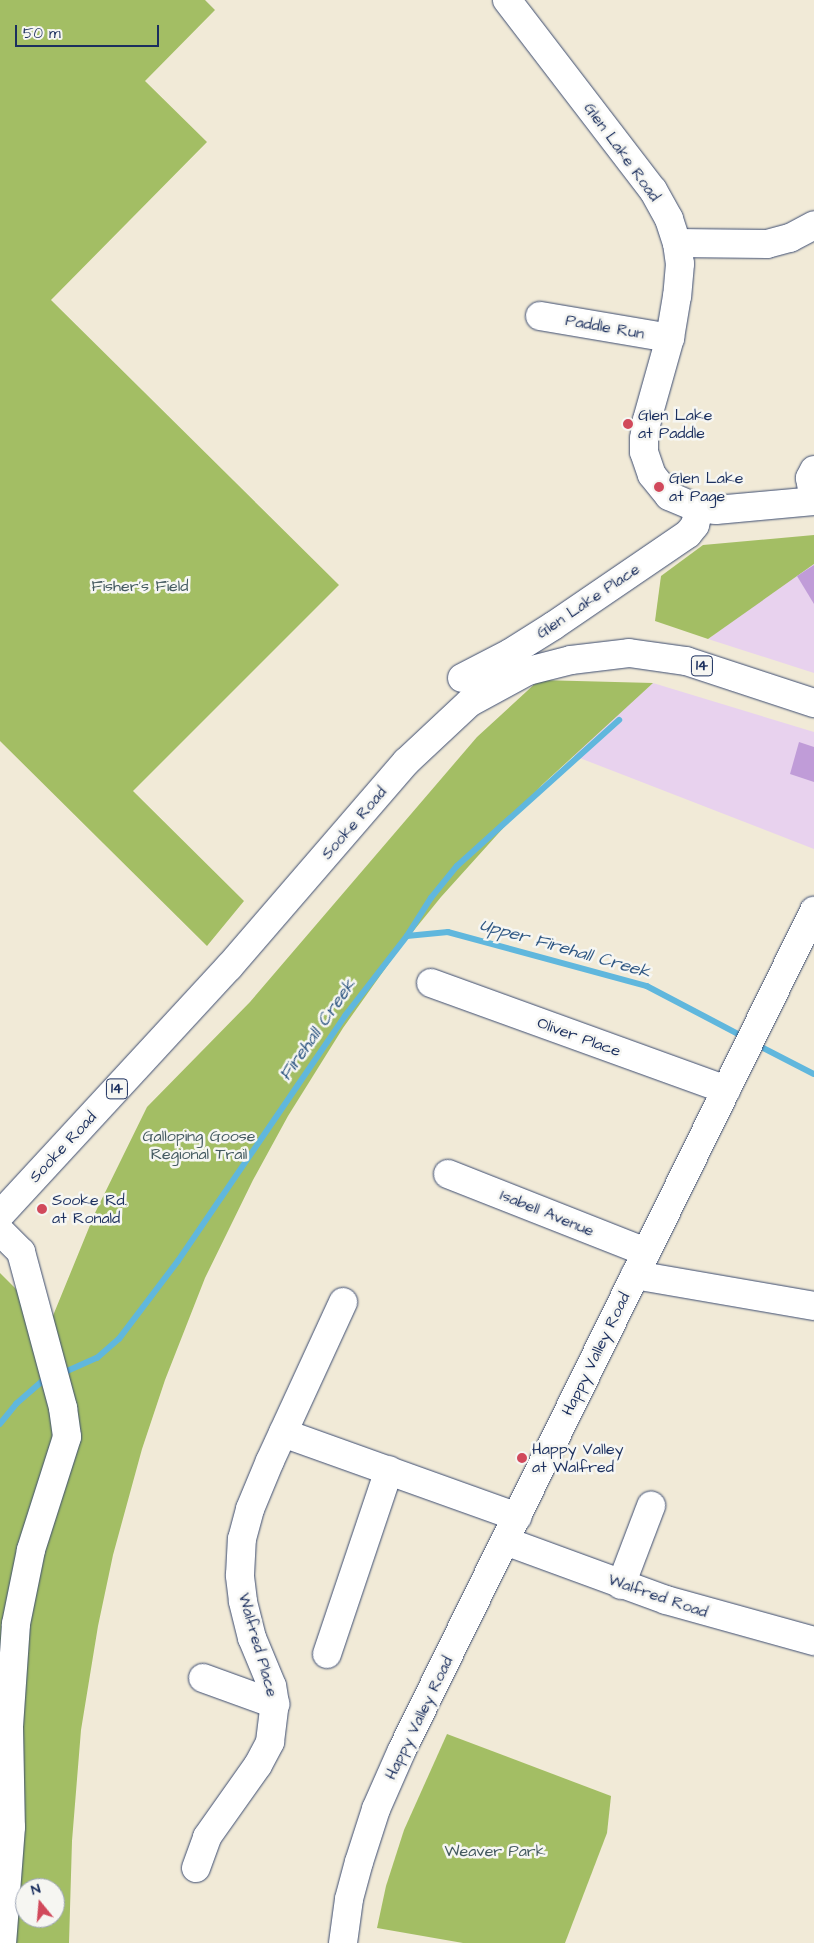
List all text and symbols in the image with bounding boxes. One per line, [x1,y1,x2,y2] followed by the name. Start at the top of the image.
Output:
[18,15,161,47] scale bar
[23,23,61,44] text: 50 m
[580,99,664,205] street label: Glen Lake Road
[564,311,646,343] street label: Paddle Run
[638,405,712,443] place label: Glen Lake at Paddle
[622,418,634,430] marker: Glen Lake at Paddle
[669,468,743,506] place label: Glen Lake at Page
[653,481,665,493] marker: Glen Lake at Page
[533,559,643,643] street label: Glen Lake Place
[92,576,188,596] park label: Fisher's Field
[691,654,713,678] road number: 14
[317,783,391,863] street label: Sooke Road
[477,914,653,984] water label: Upper Firehall Creek
[275,975,361,1085] water label: Firehall Creek
[535,1013,623,1061] street label: Oliver Place
[106,1076,128,1102] road number: 14
[25,1108,101,1186] street label: Sooke Road
[142,1126,255,1164] park label: Galloping Goose Regional Trail
[497,1185,597,1241] street label: Isabell Avenue
[52,1190,127,1228] place label: Sooke Rd. at Ronald
[36,1203,48,1215] marker: Sooke Rd. at Ronald
[558,1289,634,1419] street label: Happy Valley Road
[532,1439,623,1477] place label: Happy Valley at Walfred
[516,1452,528,1464] marker: Happy Valley at Walfred
[606,1570,710,1622] street label: Walfred Road
[234,1591,282,1699] street label: Walfred Place
[381,1653,457,1783] street label: Happy Valley Road
[444,1841,546,1861] park label: Weaver Park
[15,1878,65,1928] north arrow
[29,1879,43,1900] text: N

